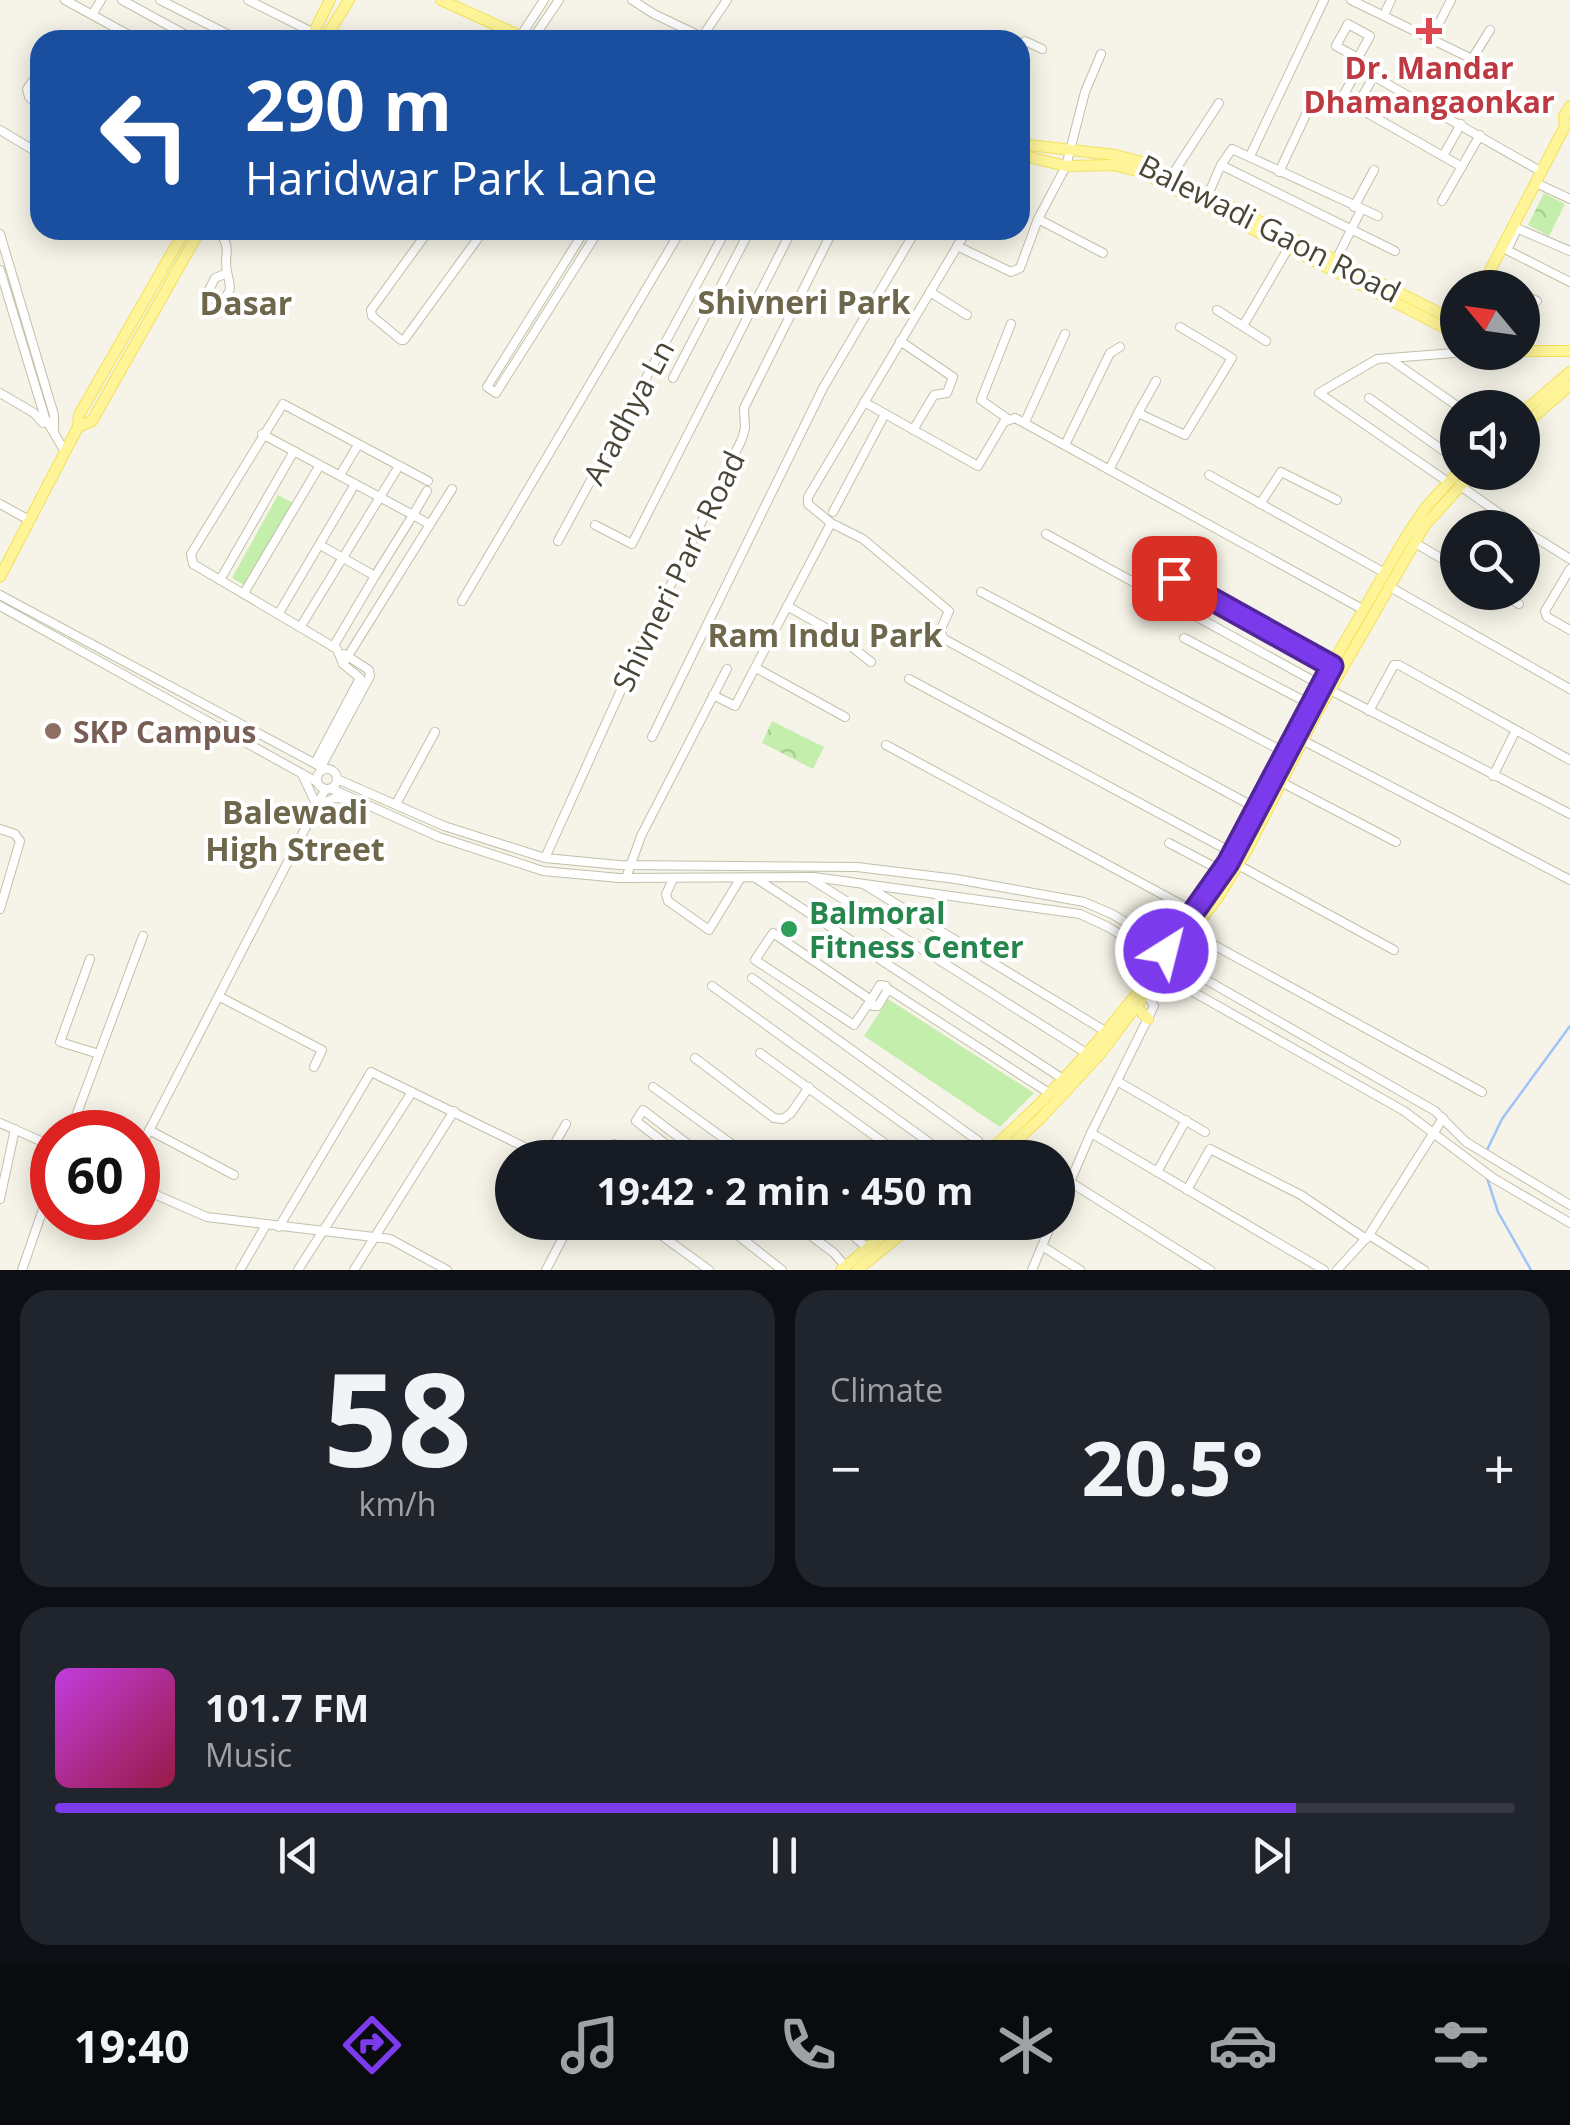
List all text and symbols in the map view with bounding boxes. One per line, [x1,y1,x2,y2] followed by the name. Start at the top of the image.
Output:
[1416,18,1442,44] marker: Dr. Mandar Dhamangaonkar
[1303,47,1555,122] place label: Dr. Mandar Dhamangaonkar
[245,56,452,152] text: 290 m
[80,70,210,200] icon: left
[1132,144,1408,312] street label: Balewadi Gaon Road
[245,147,658,208] text: Haridwar Park Lane
[1440,270,1540,370] north arrow
[1440,270,1540,610] map controls
[698,280,911,323] district label: Shivneri Park
[200,281,292,324] district label: Dasar
[573,333,683,491] street label: Aradhya Ln
[1440,390,1540,490] button: sound
[602,444,754,698] street label: Shivneri Park Road
[1440,510,1540,610] button: search
[1132,536,1217,621] pin
[1147,551,1202,606] icon: arrive
[707,613,943,656] district label: Ram Indu Park
[73,711,256,752] place label: SKP Campus
[42,720,64,742] marker: SKP Campus
[205,790,385,870] district label: Balewadi High Street
[809,892,1024,967] place label: Balmoral Fitness Center
[1114,899,1218,1003] position arrow
[778,918,800,940] marker: Balmoral Fitness Center
[30,1110,160,1240] speed limit sign: 60
[597,1164,973,1216] text: 19:42 · 2 min · 450 m
[323,1328,472,1505] text: 58
[830,1368,943,1411] text: Climate
[1081,1416,1264,1518] text: 20.5°
[830,1430,861,1505] text: −
[1484,1430,1515,1505] text: +
[359,1482,436,1525] text: km/h
[205,1681,369,1733] text: 101.7 FM
[205,1733,292,1776] text: Music
[271,1828,326,1883] icon: previous
[757,1828,812,1883] icon: pause
[1244,1828,1299,1883] icon: next
[337,2010,407,2080] icon: directions
[555,2010,625,2080] icon: music
[773,2010,843,2080] icon: phone
[991,2010,1061,2080] icon: climate
[1208,2010,1278,2080] icon: car
[1426,2010,1496,2080] icon: filters
[74,2015,190,2076] text: 19:40

